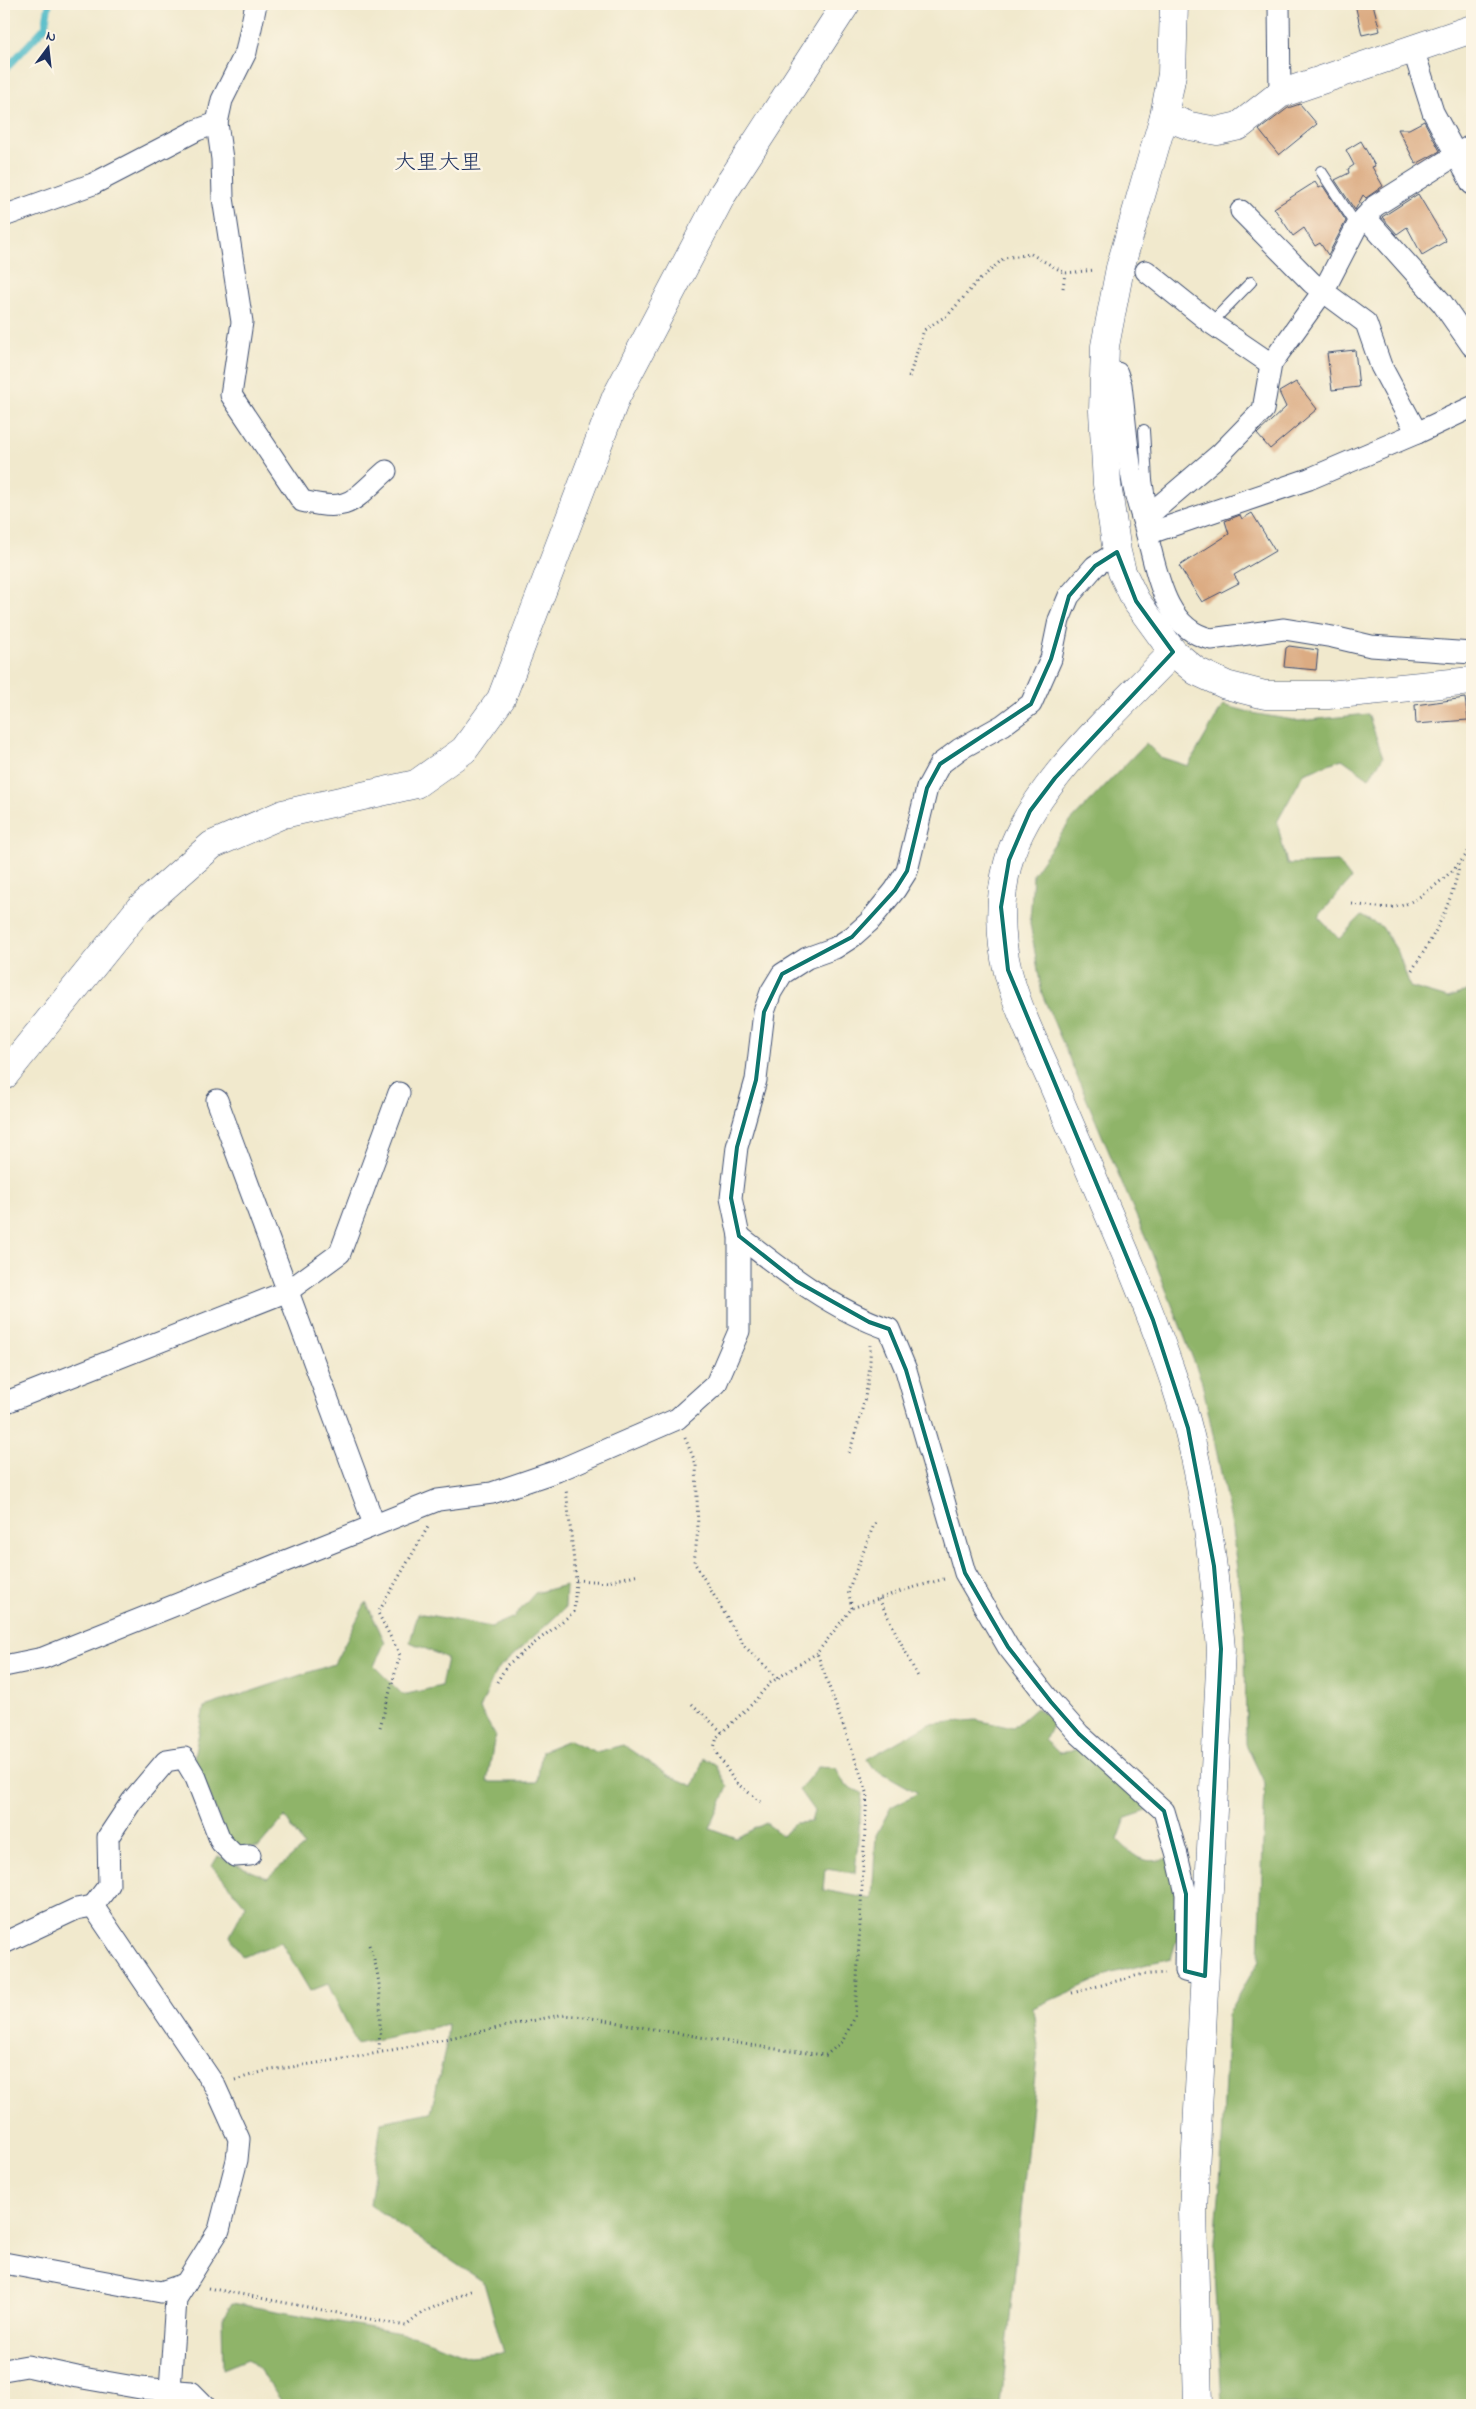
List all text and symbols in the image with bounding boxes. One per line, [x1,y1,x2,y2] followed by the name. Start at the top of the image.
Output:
[22,22,72,72] north arrow
[44,26,58,48] text: N
[394,148,482,180] district label: 大里大里

